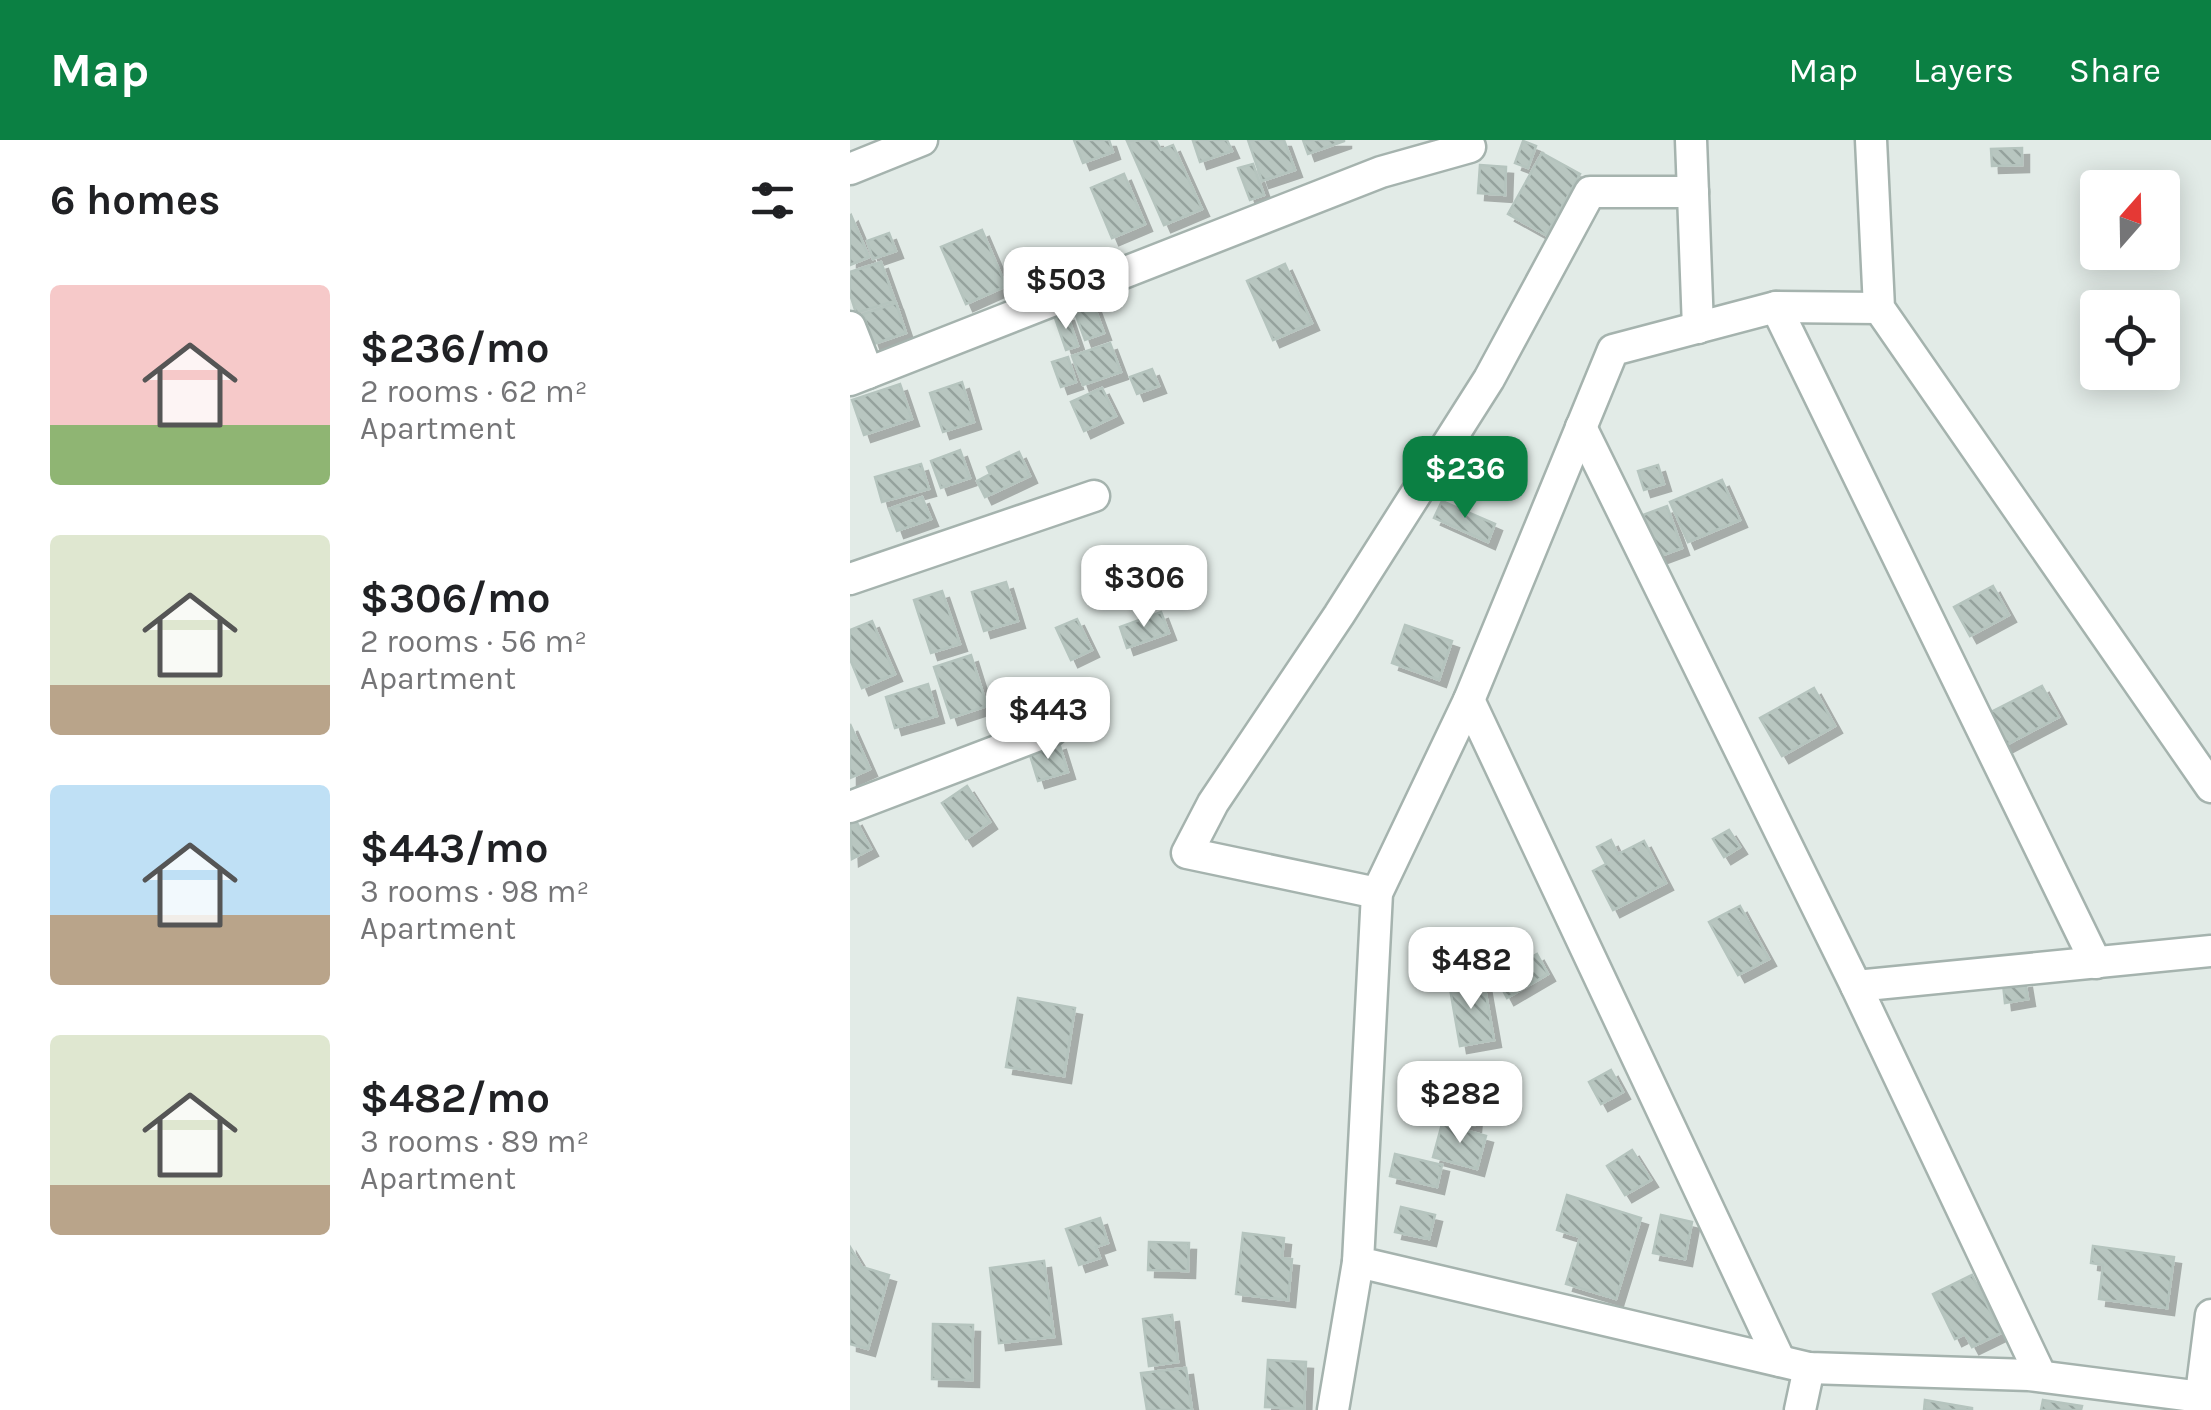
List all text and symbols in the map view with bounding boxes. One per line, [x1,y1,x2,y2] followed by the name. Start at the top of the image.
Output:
[50,42,149,98] text: Map
[1788,50,1858,91] text: Map
[1913,50,2014,91] text: Layers
[2069,50,2161,91] text: Share
[2080,170,2180,270] north arrow
[2080,170,2180,390] map controls
[745,173,800,228] icon: filters
[50,175,220,225] text: 6 homes
[1007,247,1125,332] pin: $503
[1026,261,1106,298] text: $503
[2080,290,2180,390] button: locate
[360,323,549,373] text: $236/mo
[130,325,250,445] icon: home
[360,373,588,410] text: 2 rooms · 62 m²
[360,410,516,447] text: Apartment
[1406,436,1524,521] pin: $236
[1425,450,1505,487] text: $236
[1085,545,1203,630] pin: $306
[1103,559,1185,596] text: $306
[360,573,551,623] text: $306/mo
[130,575,250,695] icon: home
[360,623,587,660] text: 2 rooms · 56 m²
[360,660,516,697] text: Apartment
[989,677,1107,762] pin: $443
[1008,691,1088,728] text: $443
[360,823,548,873] text: $443/mo
[130,825,250,945] icon: home
[360,873,589,910] text: 3 rooms · 98 m²
[360,910,516,947] text: Apartment
[1412,927,1530,1012] pin: $482
[1430,941,1512,978] text: $482
[1401,1061,1519,1146] pin: $282
[360,1073,550,1123] text: $482/mo
[130,1075,250,1195] icon: home
[1419,1075,1501,1112] text: $282
[360,1123,589,1160] text: 3 rooms · 89 m²
[360,1160,516,1197] text: Apartment

